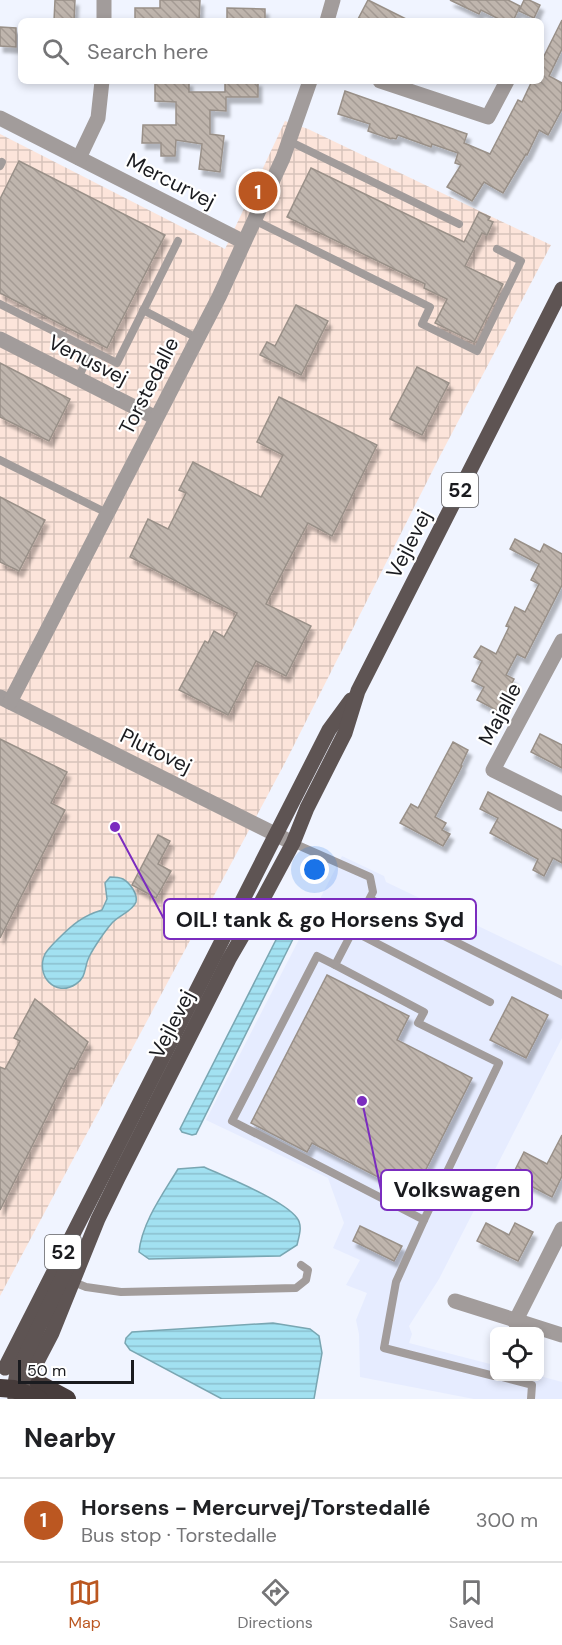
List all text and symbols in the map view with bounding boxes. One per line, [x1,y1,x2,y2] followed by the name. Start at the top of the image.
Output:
[18,18,544,84] search box
[39,35,72,68] icon: search
[87,37,208,66] text: Search here
[122,147,220,215] street label: Mercurvej
[238,168,278,213] pin: 1
[43,328,133,392] street label: Venusvej
[112,332,186,440] street label: Torstedalle
[442,473,478,507] road number: 52
[380,505,438,583] street label: Vejlevej
[472,678,528,750] street label: Majalle
[116,722,196,780] street label: Plutovej
[300,855,329,884] your location
[164,899,476,939] callout: OIL! tank & go Horsens Syd
[176,905,464,934] text: OIL! tank & go Horsens Syd
[143,985,201,1063] street label: Vejlevej
[381,1170,532,1210] callout: Volkswagen
[394,1175,520,1204] text: Volkswagen
[45,1235,81,1269] road number: 52
[490,1327,544,1381] map controls
[490,1327,544,1381] button: locate
[18,1357,134,1384] scale bar
[27,1360,66,1381] text: 50 m
[24,1421,116,1455] text: Nearby
[81,1493,431,1522] text: Horsens - Mercurvej/Torstedallé
[40,1507,47,1533] text: 1
[476,1507,538,1533] text: 300 m
[81,1522,277,1548] text: Bus stop · Torstedalle
[68,1576,101,1633] tab: Map
[237,1576,313,1633] tab: Directions
[449,1576,494,1633] tab: Saved

